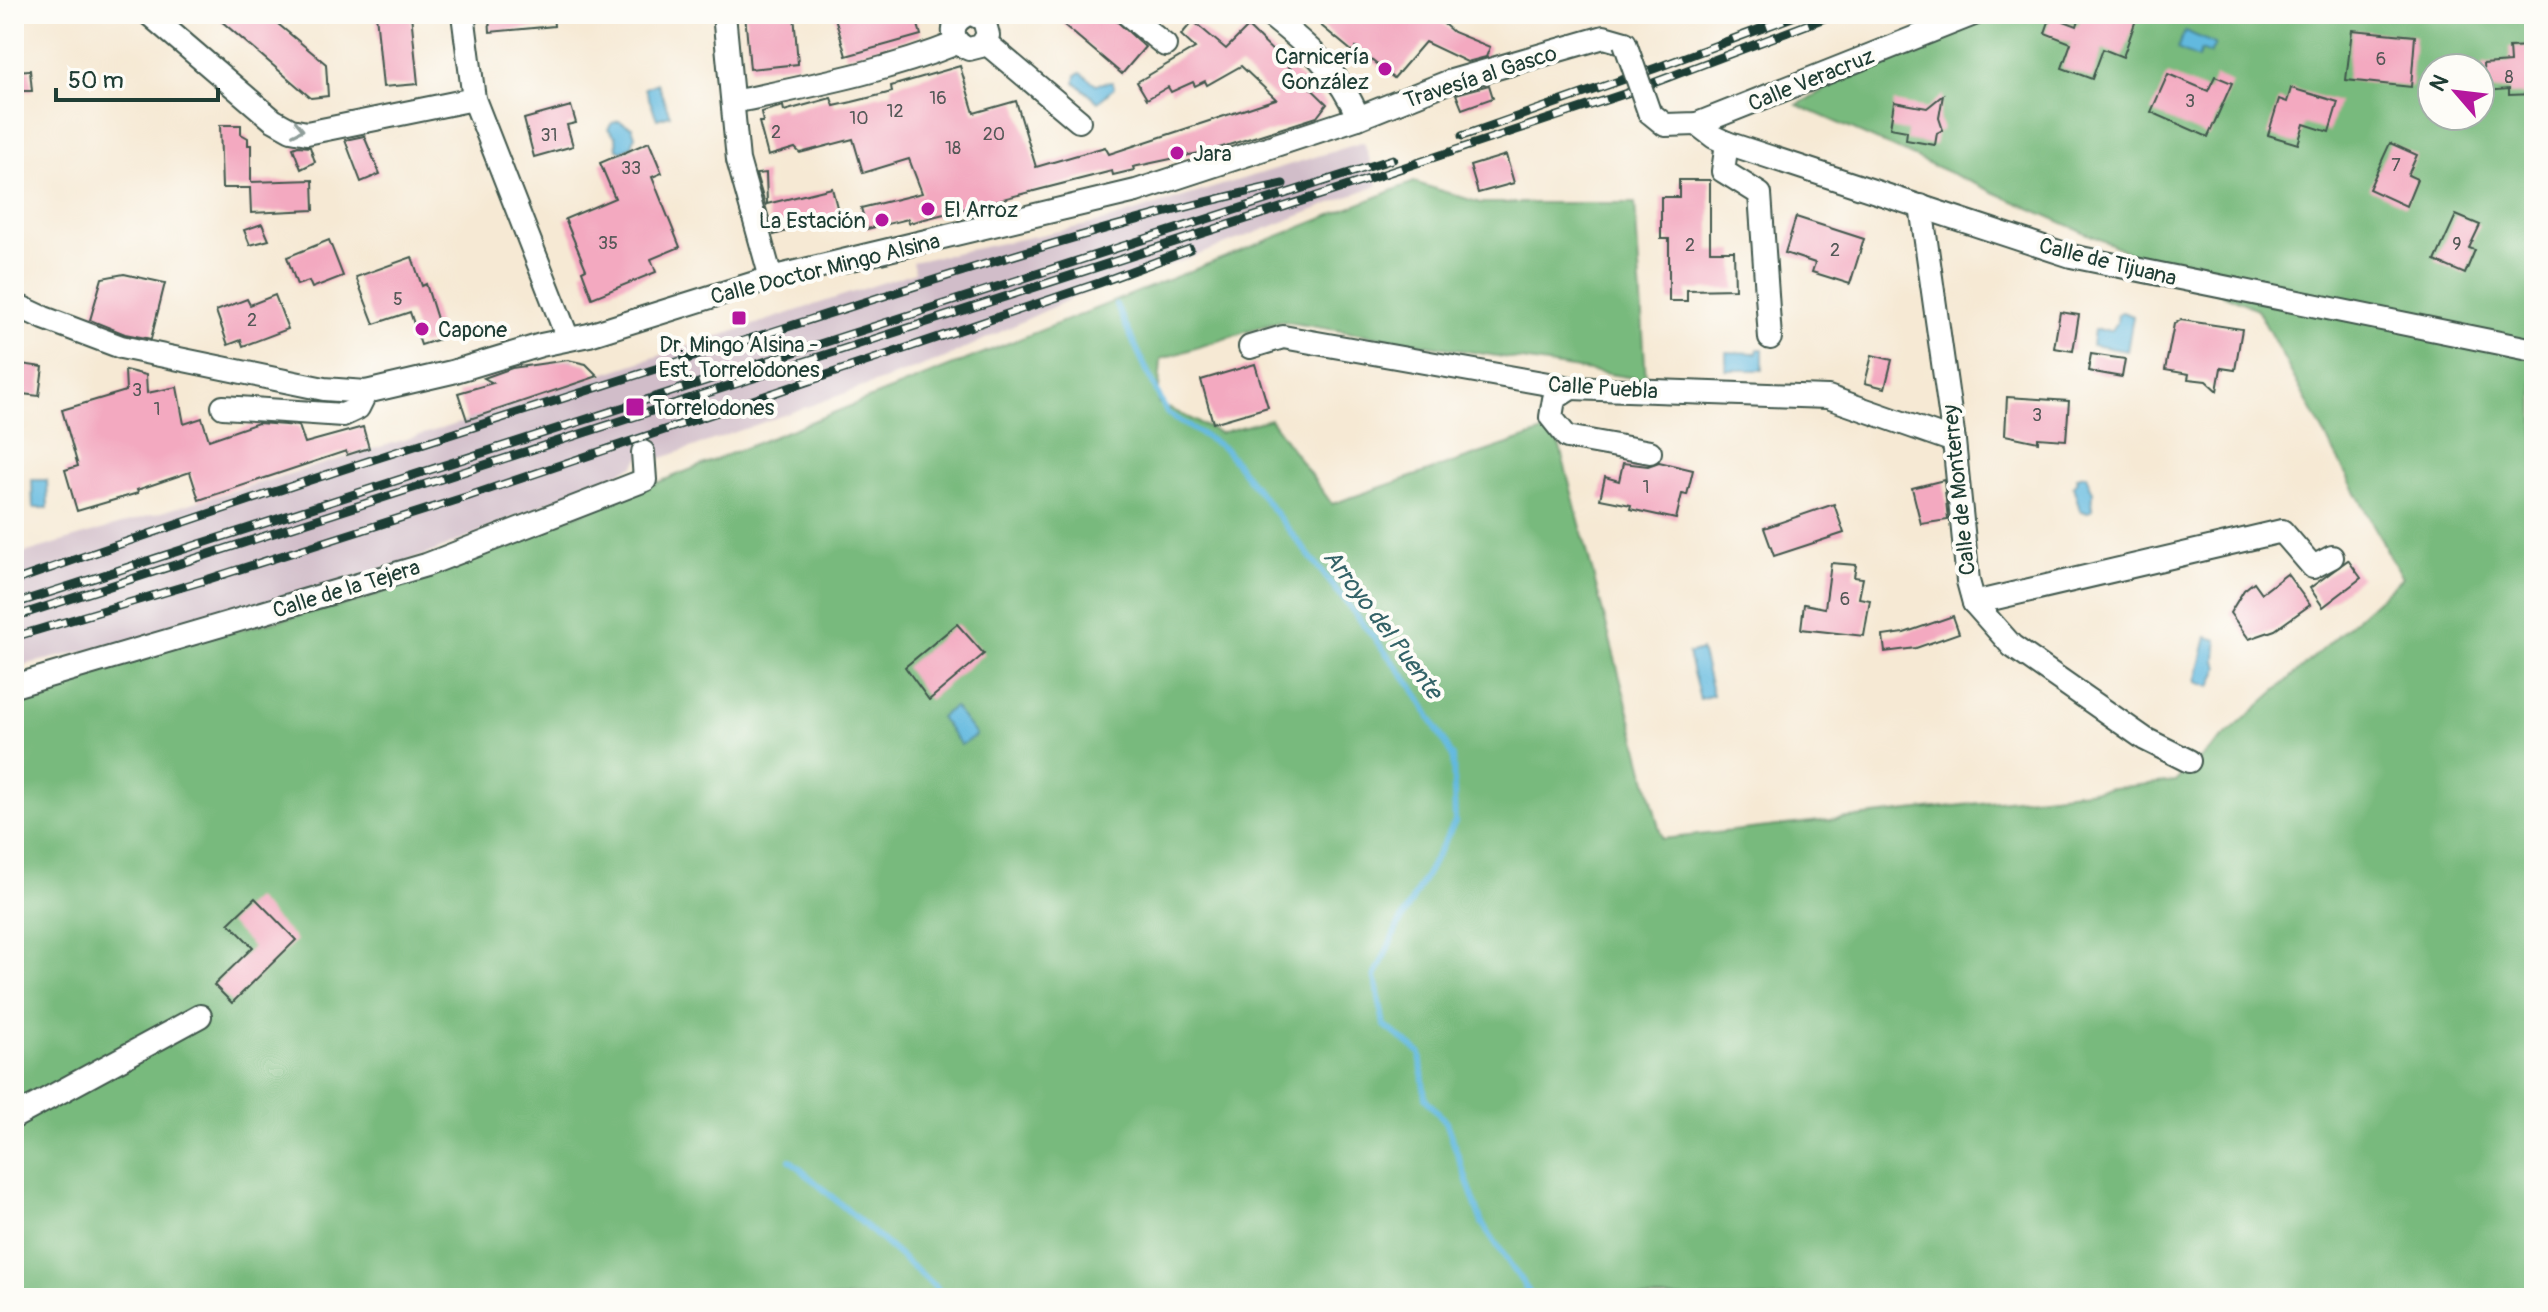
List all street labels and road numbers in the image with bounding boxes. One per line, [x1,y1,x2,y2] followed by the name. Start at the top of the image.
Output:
[1400,39,1561,115] street label: Travesía al Gasco
[1744,42,1879,118] street label: Calle Veracruz
[708,227,943,311] street label: Calle Doctor Mingo Alsina
[2036,231,2180,293] street label: Calle de Tijuana
[1547,370,1659,406] street label: Calle Puebla
[1936,403,1982,577] street label: Calle de Monterrey
[269,553,423,625] street label: Calle de la Tejera

